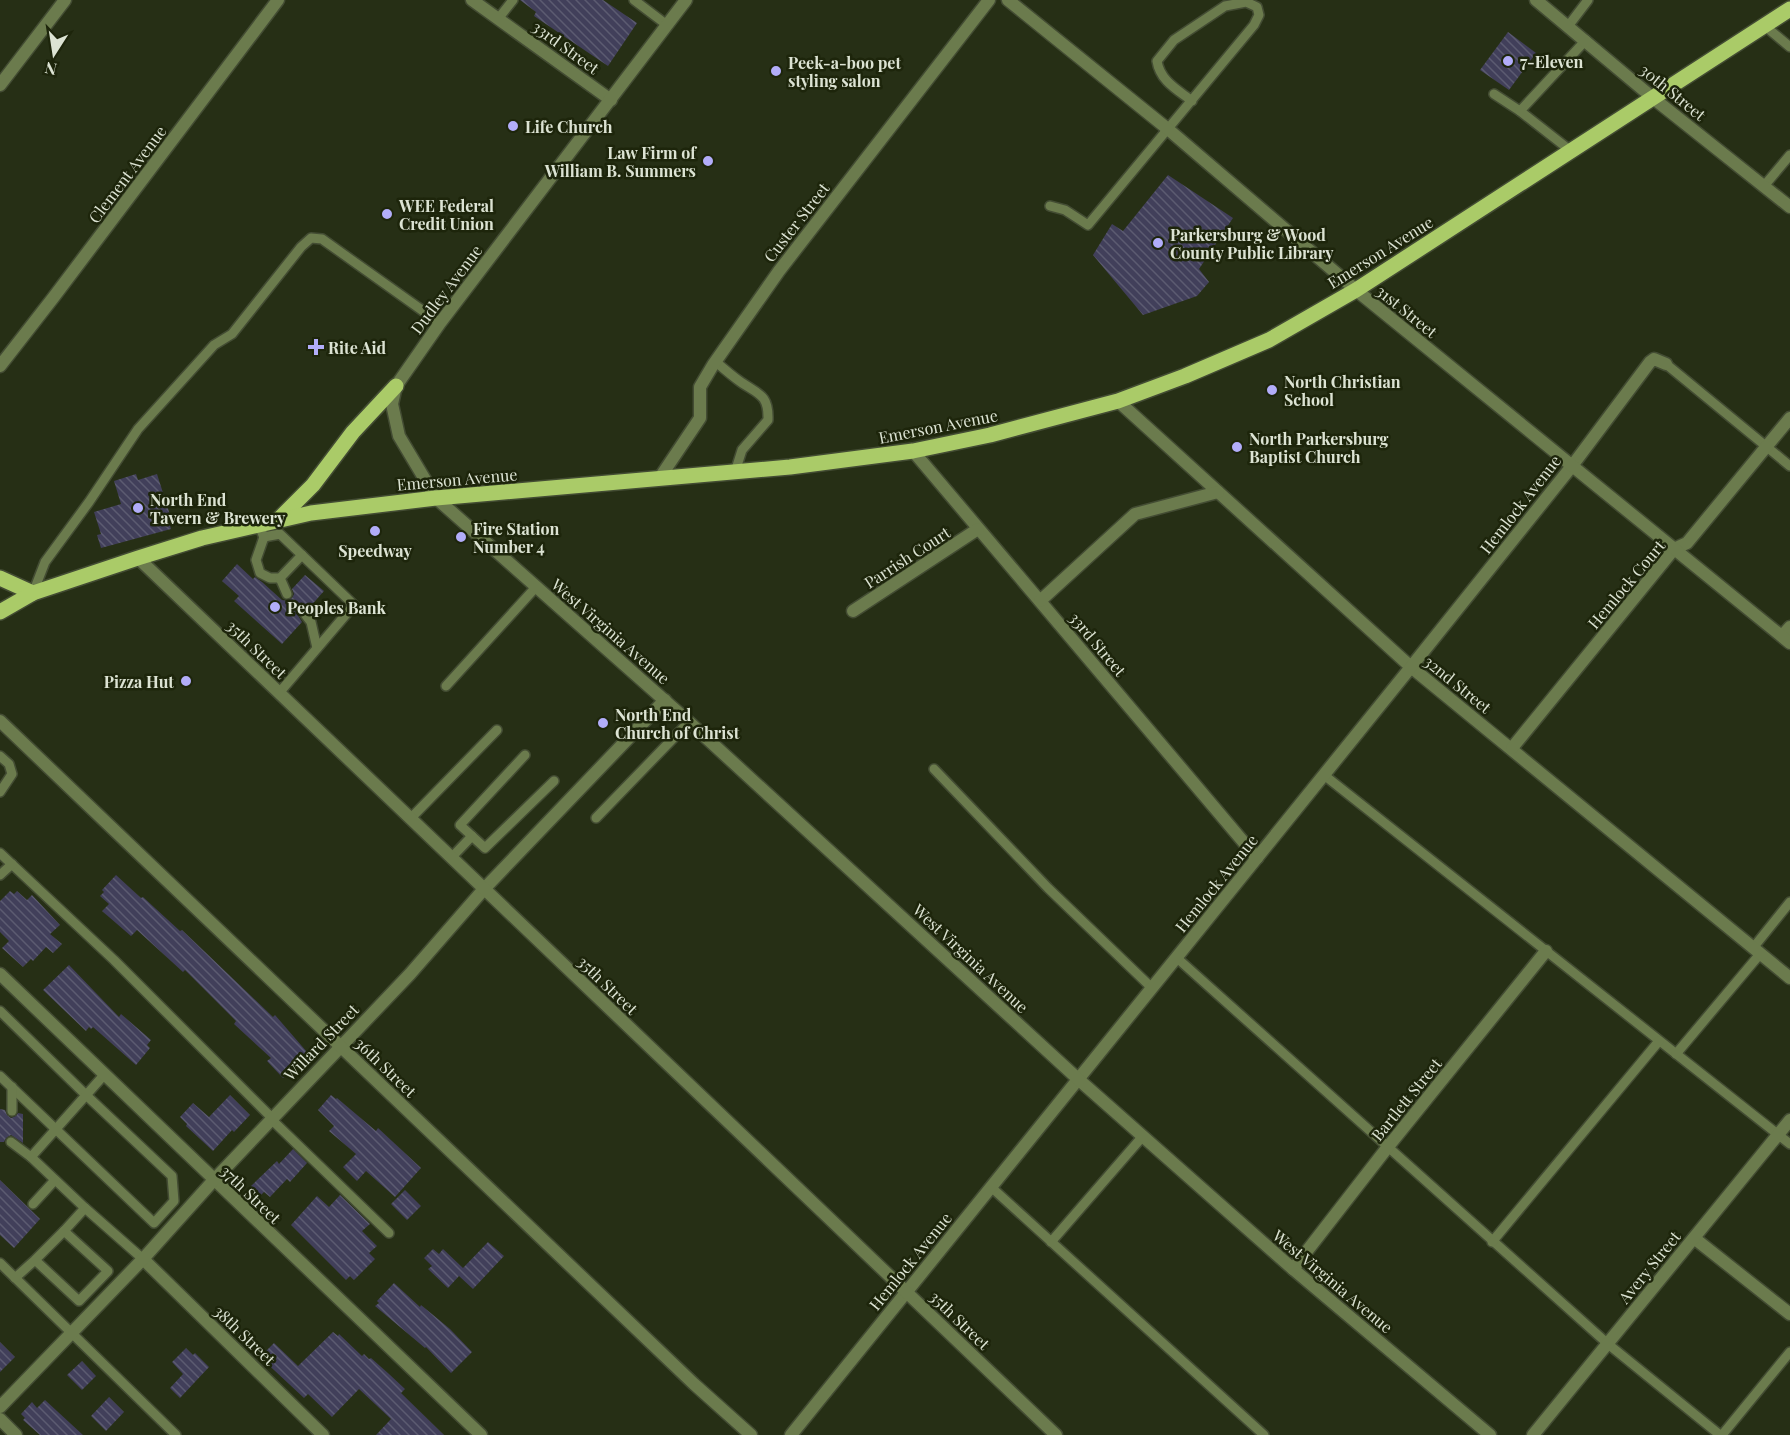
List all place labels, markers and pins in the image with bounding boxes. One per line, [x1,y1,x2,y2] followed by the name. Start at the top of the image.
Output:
[1520,51,1583,72] place label: 7-Eleven
[788,52,901,91] place label: Peek-a-boo pet styling salon
[1501,54,1515,68] marker: 7-Eleven
[769,64,783,78] marker: Peek-a-boo pet styling salon
[525,116,613,137] place label: Life Church
[506,119,520,133] marker: Life Church
[544,142,697,181] place label: Law Firm of William B. Summers
[701,154,715,168] marker: Law Firm of William B. Summers
[398,195,494,234] place label: WEE Federal Credit Union
[380,207,394,221] marker: WEE Federal Credit Union
[1170,224,1334,263] place label: Parkersburg & Wood County Public Library
[1151,236,1165,250] marker: Parkersburg & Wood County Public Library
[328,337,387,358] place label: Rite Aid
[309,340,323,354] marker: Rite Aid
[1284,371,1401,410] place label: North Christian School
[1265,383,1279,397] marker: North Christian School
[1249,428,1389,467] place label: North Parkersburg Baptist Church
[1230,440,1244,454] marker: North Parkersburg Baptist Church
[150,489,286,528] place label: North End Tavern & Brewery
[131,501,145,515] marker: North End Tavern & Brewery
[473,518,560,557] place label: Fire Station Number 4
[368,524,382,538] marker: Speedway
[454,530,468,544] marker: Fire Station Number 4
[338,540,412,561] place label: Speedway
[287,597,387,618] place label: Peoples Bank
[268,600,282,614] marker: Peoples Bank
[104,671,174,692] place label: Pizza Hut
[179,674,193,688] marker: Pizza Hut
[615,704,740,743] place label: North End Church of Christ
[596,716,610,730] marker: North End Church of Christ

